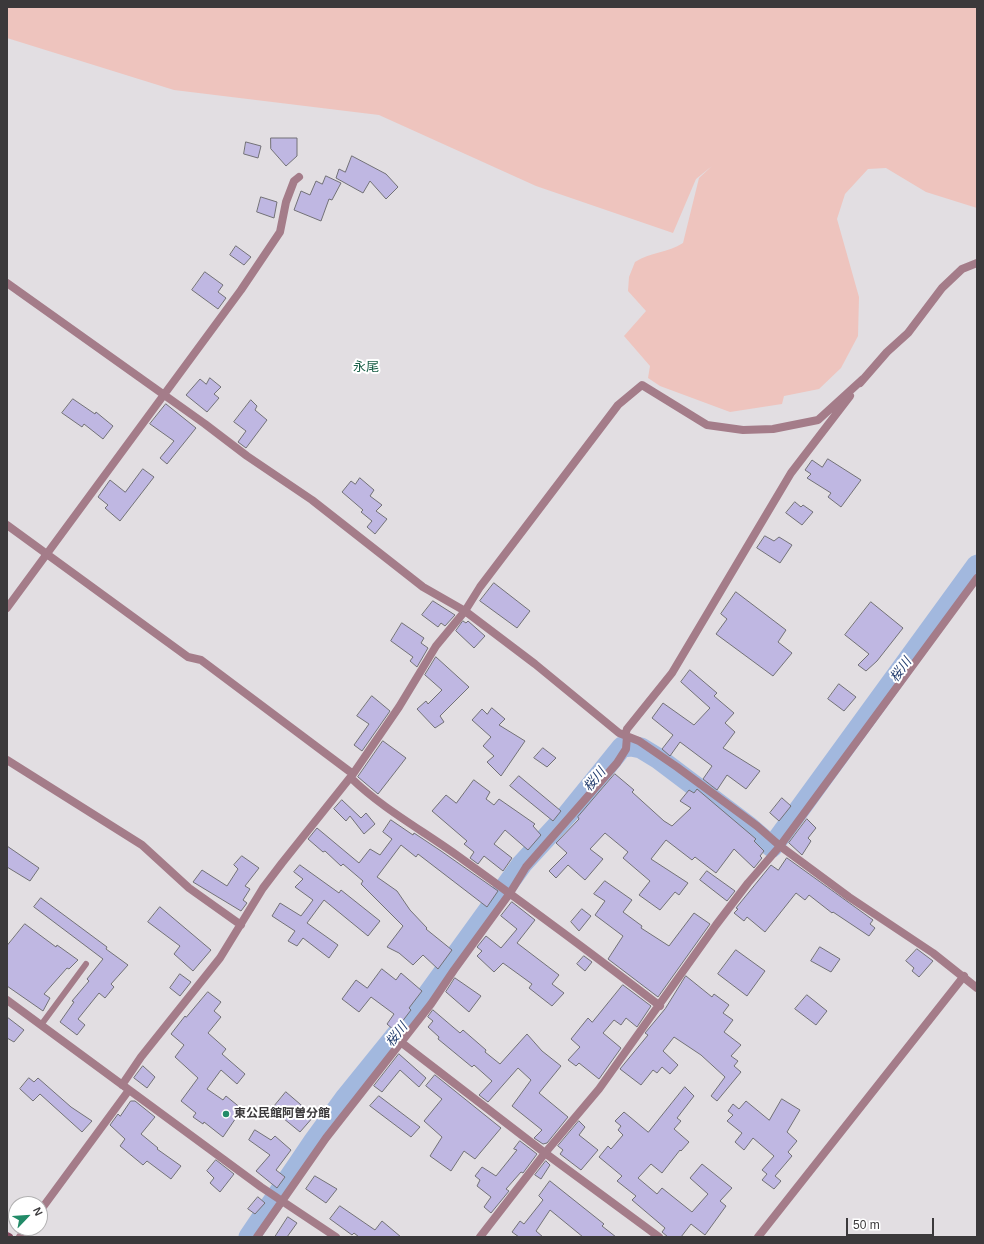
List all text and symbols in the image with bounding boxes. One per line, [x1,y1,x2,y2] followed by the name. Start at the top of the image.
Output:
[353,359,379,375] district label: 永尾
[887,655,915,685] water label: 桜川
[581,765,609,795] water label: 桜川
[383,1020,411,1050] water label: 桜川
[234,1107,330,1121] place label: 東公民館阿曽分館
[221,1109,231,1119] marker: 東公民館阿曽分館
[8,1196,48,1236] north arrow
[31,1205,45,1217] text: N
[848,1210,936,1236] scale bar
[853,1218,880,1232] text: 50 m

